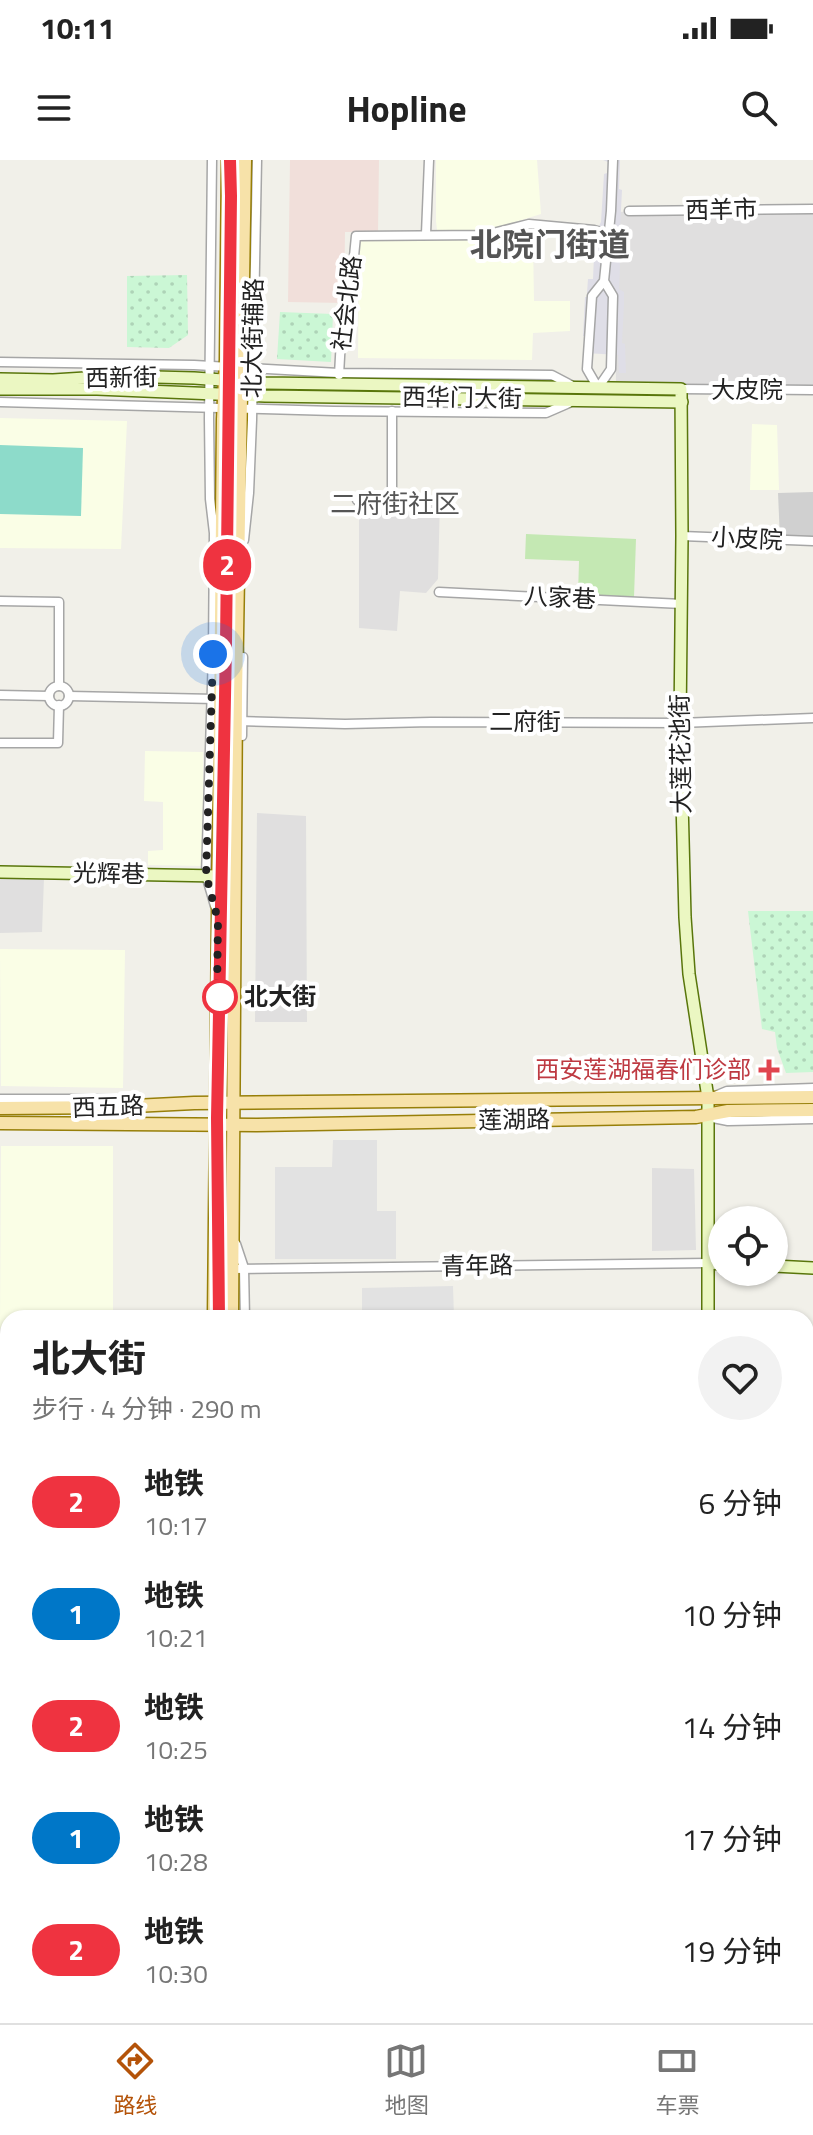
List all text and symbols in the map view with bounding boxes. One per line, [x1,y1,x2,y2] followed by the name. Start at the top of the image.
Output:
[40,5,115,51] text: 10:11
[346,81,467,136] text: Hopline
[32,86,76,130] icon: menu
[737,86,781,130] icon: search
[685,190,757,228] street label: 西羊市
[470,220,630,268] district label: 北院门街道
[322,253,370,353] street label: 社会北路
[233,278,271,398] street label: 北大街辅路
[85,358,157,396] street label: 西新街
[711,371,783,407] street label: 大皮院
[402,378,522,416] street label: 西华门大街
[330,484,460,523] district label: 二府街社区
[710,518,784,558] street label: 小皮院
[201,539,253,591] line badge: 2
[219,543,235,586] text: 2
[523,577,597,617] street label: 八家巷
[193,634,233,674] your location
[661,694,699,814] street label: 大莲花池街
[489,703,561,739] street label: 二府街
[73,854,145,892] street label: 光辉巷
[244,978,316,1014] place label: 北大街
[203,980,237,1014] marker: 北大街
[535,1051,751,1087] place label: 西安莲湖福春们诊部
[758,1059,780,1081] marker: 西安莲湖福春们诊部
[71,1087,145,1125] street label: 西五路
[478,1100,550,1138] street label: 莲湖路
[708,1206,788,1286] map controls
[708,1206,788,1286] button: locate
[441,1246,513,1284] street label: 青年路
[32,1329,146,1387] text: 北大街
[698,1336,782,1420] button: heart
[32,1389,262,1428] text: 步行 · 4 分钟 · 290 m
[144,1460,204,1506] text: 地铁
[68,1480,84,1523] text: 2
[699,1480,782,1526] text: 6 分钟
[144,1506,208,1545] text: 10:17
[144,1572,204,1618] text: 地铁
[68,1592,84,1635] text: 1
[682,1592,782,1638] text: 10 分钟
[144,1618,208,1657] text: 10:21
[144,1684,204,1730] text: 地铁
[68,1704,84,1747] text: 2
[682,1704,782,1750] text: 14 分钟
[144,1730,208,1769] text: 10:25
[144,1796,204,1842] text: 地铁
[68,1816,84,1859] text: 1
[682,1816,782,1862] text: 17 分钟
[144,1842,208,1881] text: 10:28
[144,1908,204,1954] text: 地铁
[68,1928,84,1971] text: 2
[682,1928,782,1974] text: 19 分钟
[144,1954,208,1993] text: 10:30
[113,2039,158,2122] tab: 路线
[384,2039,429,2122] tab: 地图
[655,2039,700,2122] tab: 车票

